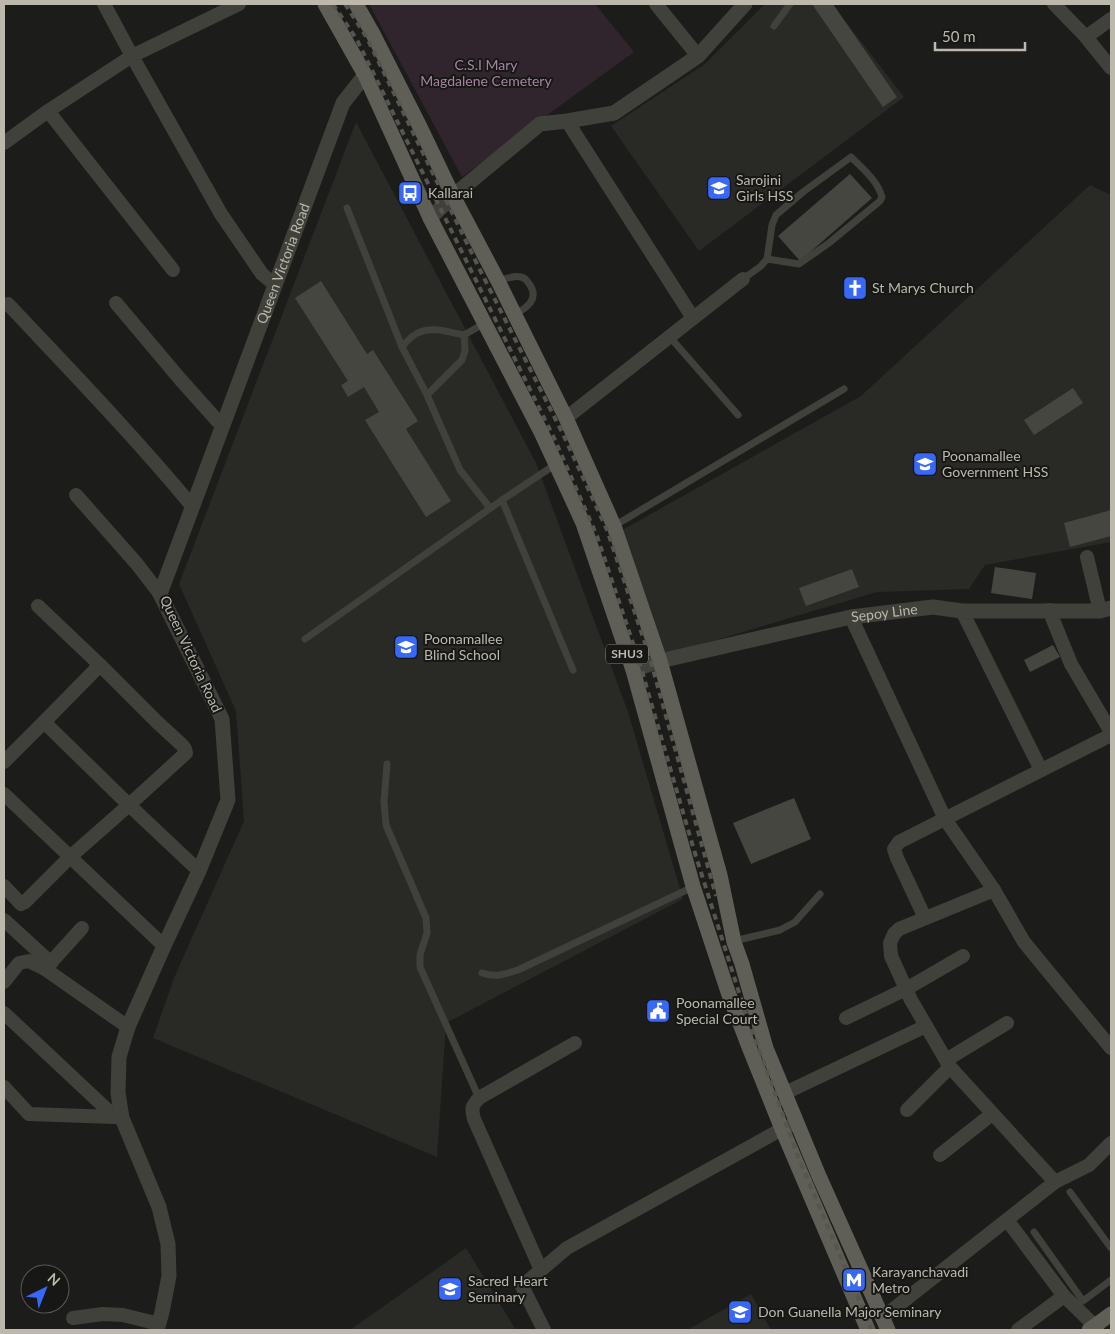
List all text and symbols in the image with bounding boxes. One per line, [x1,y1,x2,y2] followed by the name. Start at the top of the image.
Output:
[935,20,1025,52] scale bar
[942,27,976,45] text: 50 m
[420,56,552,89] park label: C.S.I Mary Magdalene Cemetery
[736,171,793,204] place label: Sarojini Girls HSS
[706,175,732,201] school or university icon: Sarojini Girls HSS
[397,180,423,206] bus stop icon: Kallarai
[428,184,473,201] place label: Kallarai
[253,201,313,326] street label: Queen Victoria Road
[842,275,868,301] church icon: St Marys Church
[872,279,974,296] place label: St Marys Church
[942,447,1048,480] place label: Poonamallee Government HSS
[912,451,938,477] school or university icon: Poonamallee Government HSS
[157,593,226,715] street label: Queen Victoria Road
[850,600,918,625] street label: Sepoy Line
[424,630,503,663] place label: Poonamallee Blind School
[393,634,419,660] school or university icon: Poonamallee Blind School
[606,644,648,664] road number: SHU3
[676,994,758,1027] place label: Poonamallee Special Court
[645,998,671,1024] public building icon: Poonamallee Special Court
[872,1263,968,1296] place label: Karayanchavadi Metro
[20,1264,70,1314] north arrow
[841,1267,867,1293] metro station icon: Karayanchavadi Metro
[44,1269,64,1289] text: N
[468,1272,548,1305] place label: Sacred Heart Seminary
[437,1276,463,1302] school or university icon: Sacred Heart Seminary
[727,1299,753,1325] school or university icon: Don Guanella Major Seminary
[758,1303,942,1320] place label: Don Guanella Major Seminary

